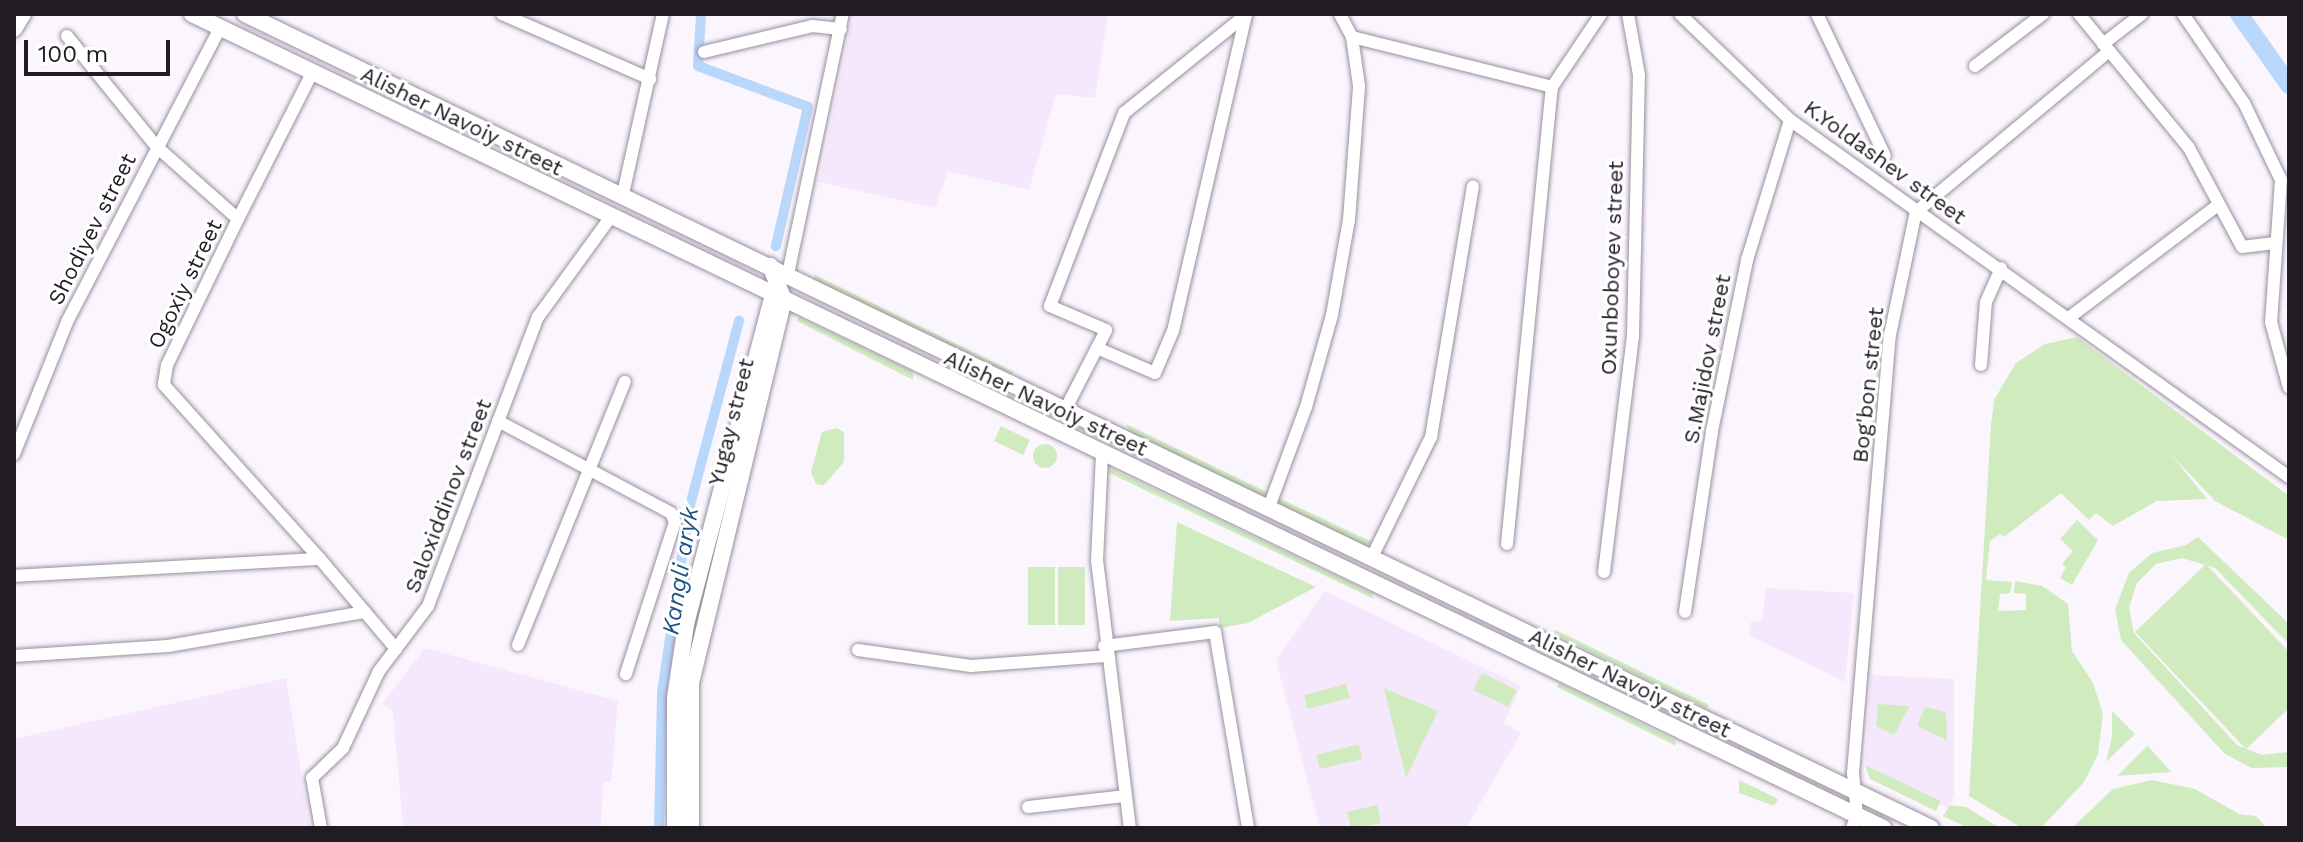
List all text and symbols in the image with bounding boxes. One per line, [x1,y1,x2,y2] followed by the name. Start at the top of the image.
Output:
[28,24,174,74] scale bar
[38,40,108,68] text: 100 m
[356,60,568,182] street label: Alisher Navoiy street
[1798,94,1972,230] street label: K.Yoldashev street
[42,149,142,309] street label: Shodiyev street
[1595,160,1629,376] street label: Oxunboboyev street
[142,215,228,353] street label: Ogoxiy street
[1678,272,1736,446] street label: S.Majidov street
[1847,306,1889,464] street label: Bog'bon street
[940,344,1152,462] street label: Alisher Navoiy street
[702,355,760,489] street label: Yugay street
[399,395,497,597] street label: Saloxiddinov street
[657,505,705,637] water label: Kangli aryk
[1524,622,1736,744] street label: Alisher Navoiy street

